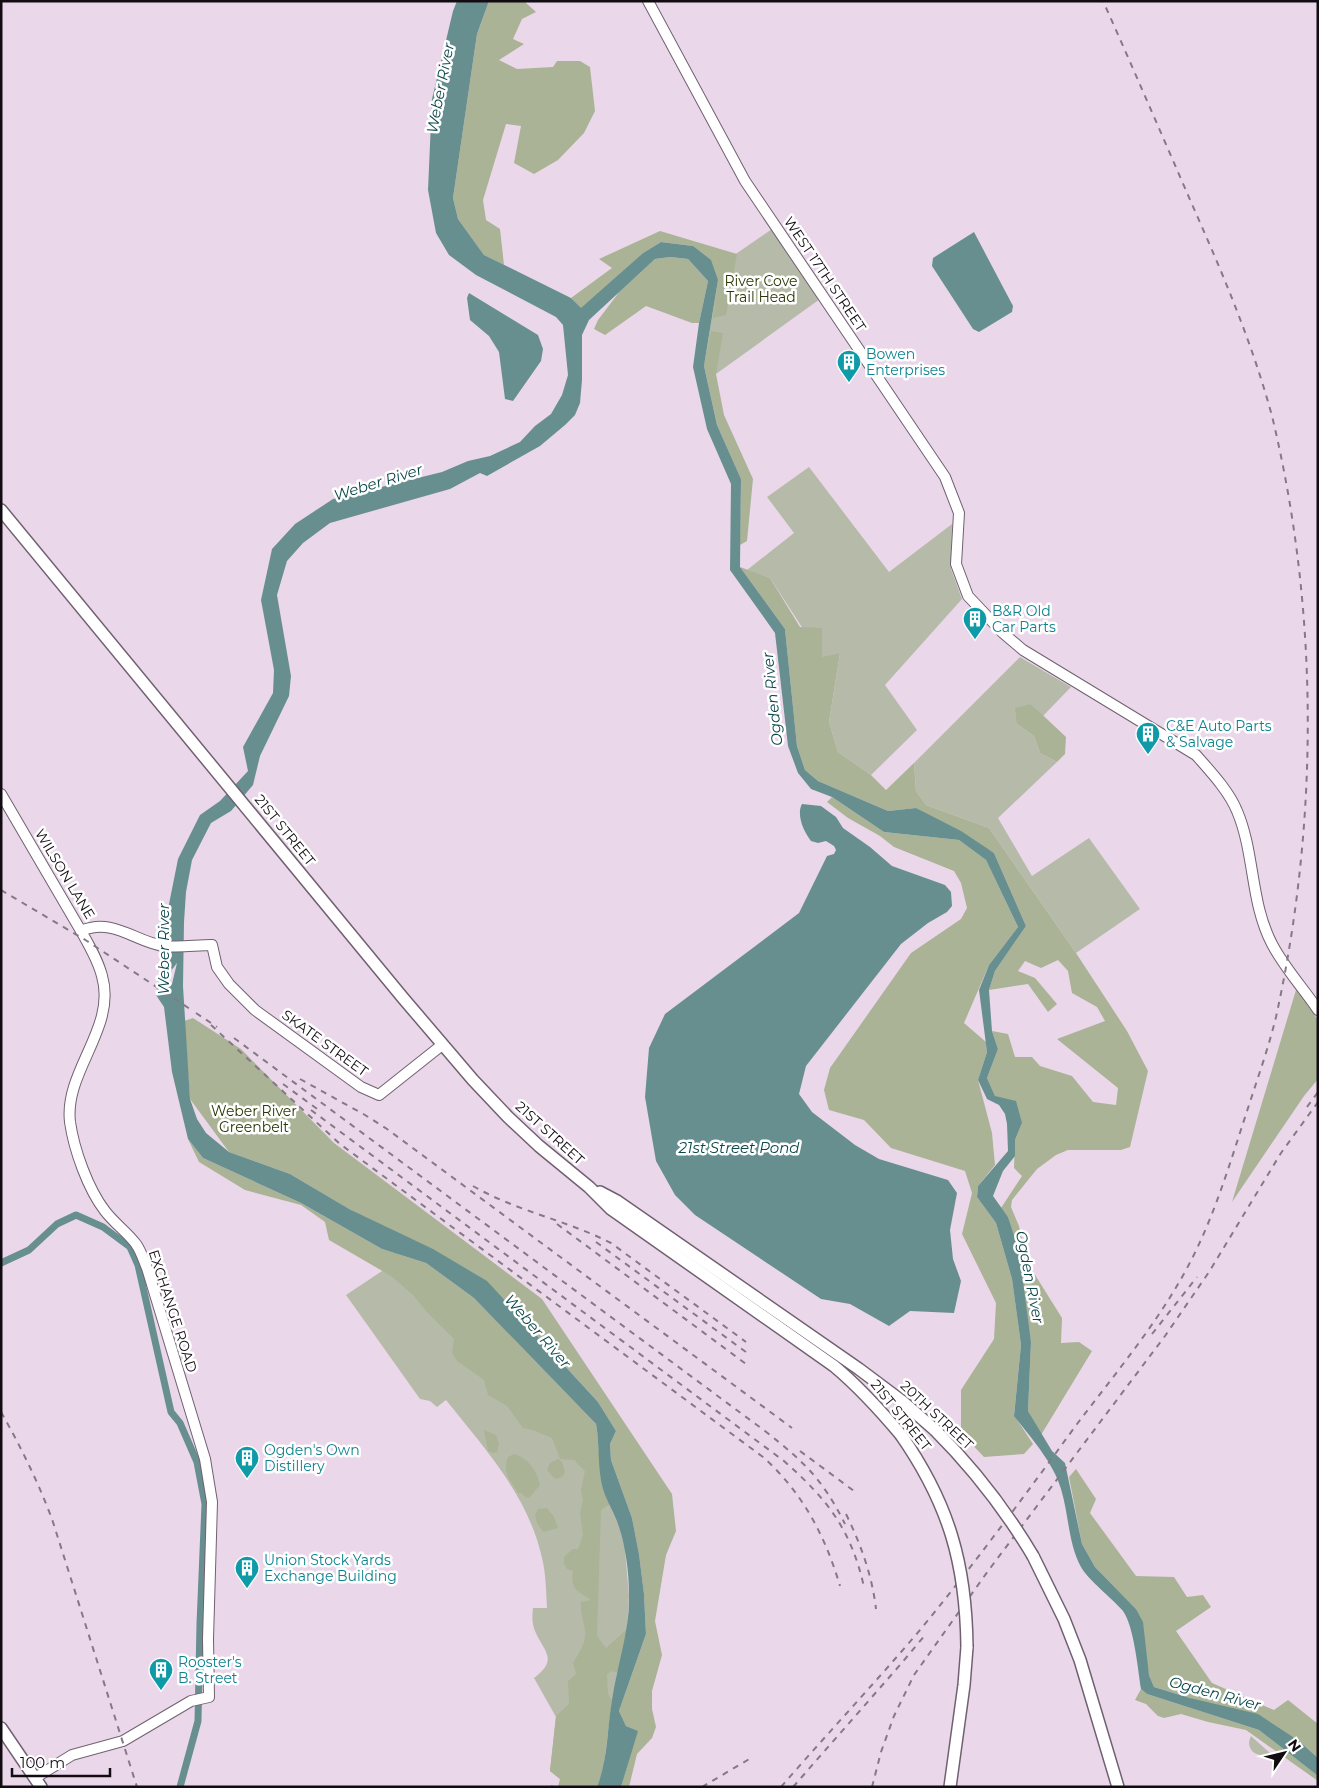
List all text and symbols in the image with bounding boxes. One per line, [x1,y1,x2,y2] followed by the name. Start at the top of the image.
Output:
[422,40,458,135] water label: Weber River
[780,213,870,335] street label: WEST 17TH STREET
[724,272,798,306] park label: River Cove Trail Head
[866,345,945,379] place label: Bowen Enterprises
[836,349,862,383] building icon: Bowen Enterprises
[331,459,426,504] water label: Weber River
[992,602,1056,636] place label: B&R Old Car Parts
[962,606,988,640] building icon: B&R Old Car Parts
[758,650,786,747] water label: Ogden River
[1166,717,1272,751] place label: C&E Auto Parts & Salvage
[1135,721,1161,755] building icon: C&E Auto Parts & Salvage
[251,791,319,869] street label: 21ST STREET
[31,826,99,922] street label: WILSON LANE
[154,902,173,995] water label: Weber River
[278,1006,372,1080] street label: SKATE STREET
[512,1097,588,1169] street label: 21ST STREET
[211,1102,297,1136] park label: Weber River Greenbelt
[678,1138,800,1157] water label: 21st Street Pond
[1012,1229,1048,1326] water label: Ogden River
[145,1247,201,1375] street label: EXCHANGE ROAD
[501,1290,576,1373] water label: Weber River
[867,1376,935,1454] street label: 21ST STREET
[897,1377,977,1453] street label: 20TH STREET
[264,1441,360,1475] place label: Ogden's Own Distillery
[234,1445,260,1479] building icon: Ogden's Own Distillery
[264,1551,397,1585] place label: Union Stock Yards Exchange Building
[234,1555,260,1589] building icon: Union Stock Yards Exchange Building
[178,1653,242,1687] place label: Rooster's B. Street
[148,1657,174,1691] building icon: Rooster's B. Street
[1167,1672,1264,1715] water label: Ogden River
[1259,1728,1309,1778] north arrow
[1284,1736,1305,1755] text: N
[12,1746,110,1778] scale bar
[20,1753,65,1772] text: 100 m

